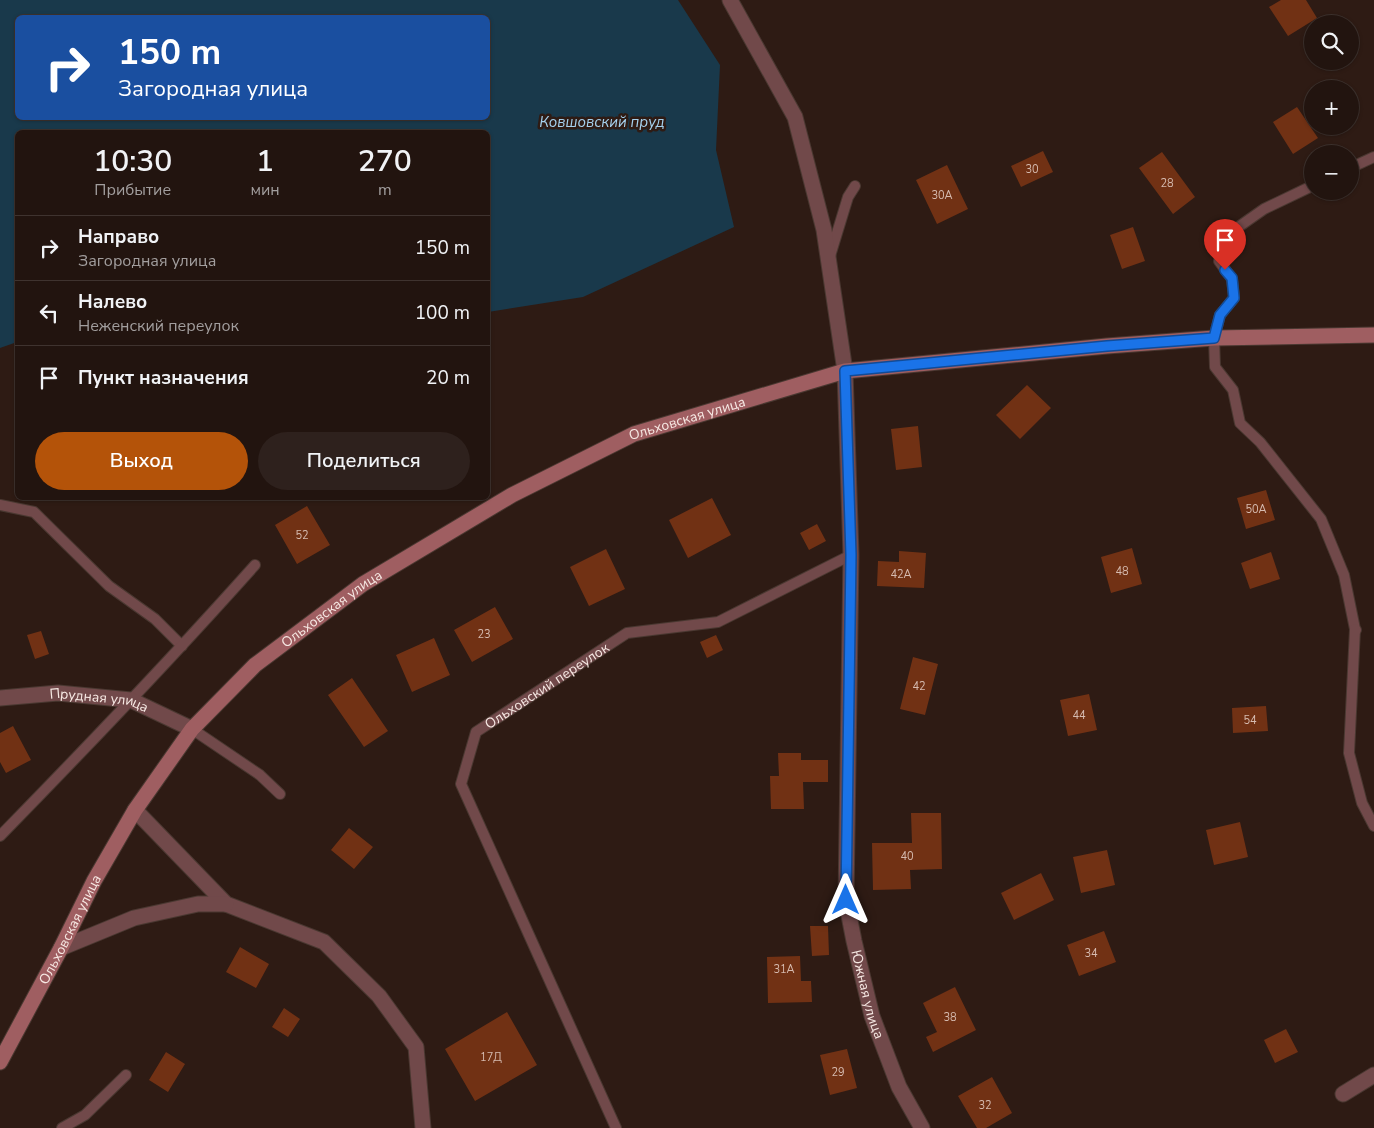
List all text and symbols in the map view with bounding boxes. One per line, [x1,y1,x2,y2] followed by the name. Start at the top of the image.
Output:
[1304,15,1359,200] map controls
[1304,15,1359,70] button: search
[118,29,221,76] text: 150 m
[35,35,100,100] icon: right
[118,74,308,104] text: Загородная улица
[1304,80,1359,135] button: +
[539,112,665,132] water label: Ковшовский пруд
[93,141,172,182] text: 10:30
[256,141,274,182] text: 1
[358,141,412,182] text: 270
[1304,145,1359,200] button: −
[1025,162,1039,177] house number: 30
[1160,176,1174,191] house number: 28
[94,179,171,201] text: Прибытие
[250,179,280,201] text: мин
[378,179,392,201] text: m
[931,188,953,203] house number: 30А
[1204,219,1246,270] pin
[78,224,159,250] text: Направо
[1211,226,1239,254] icon: arrive
[35,234,63,262] icon: right
[415,235,470,261] text: 150 m
[78,250,216,272] text: Загородная улица
[78,289,147,315] text: Налево
[35,299,63,327] icon: left
[415,300,470,326] text: 100 m
[78,315,239,337] text: Неженский переулок
[35,364,63,392] icon: arrive
[78,365,249,391] text: Пункт назначения
[426,365,470,391] text: 20 m
[626,392,748,445] street label: Ольховская улица
[35,432,248,490] button: Выход
[258,432,470,490] button: Поделиться
[1245,502,1267,517] house number: 50А
[295,528,309,543] house number: 52
[1115,564,1129,579] house number: 48
[277,565,386,652] street label: Ольховская улица
[890,567,912,582] house number: 42А
[477,627,491,642] house number: 23
[481,638,613,733] street label: Ольховский переулок
[912,679,926,694] house number: 42
[49,683,152,717] street label: Прудная улица
[1072,708,1086,723] house number: 44
[1243,713,1257,728] house number: 54
[900,849,914,864] house number: 40
[34,871,105,988] street label: Ольховская улица
[819,873,871,925] position arrow
[1084,946,1098,961] house number: 34
[847,948,889,1041] street label: Южная улица
[773,962,795,977] house number: 31А
[943,1010,957,1025] house number: 38
[480,1050,502,1065] house number: 17Д
[831,1065,845,1080] house number: 29
[978,1098,992,1113] house number: 32

